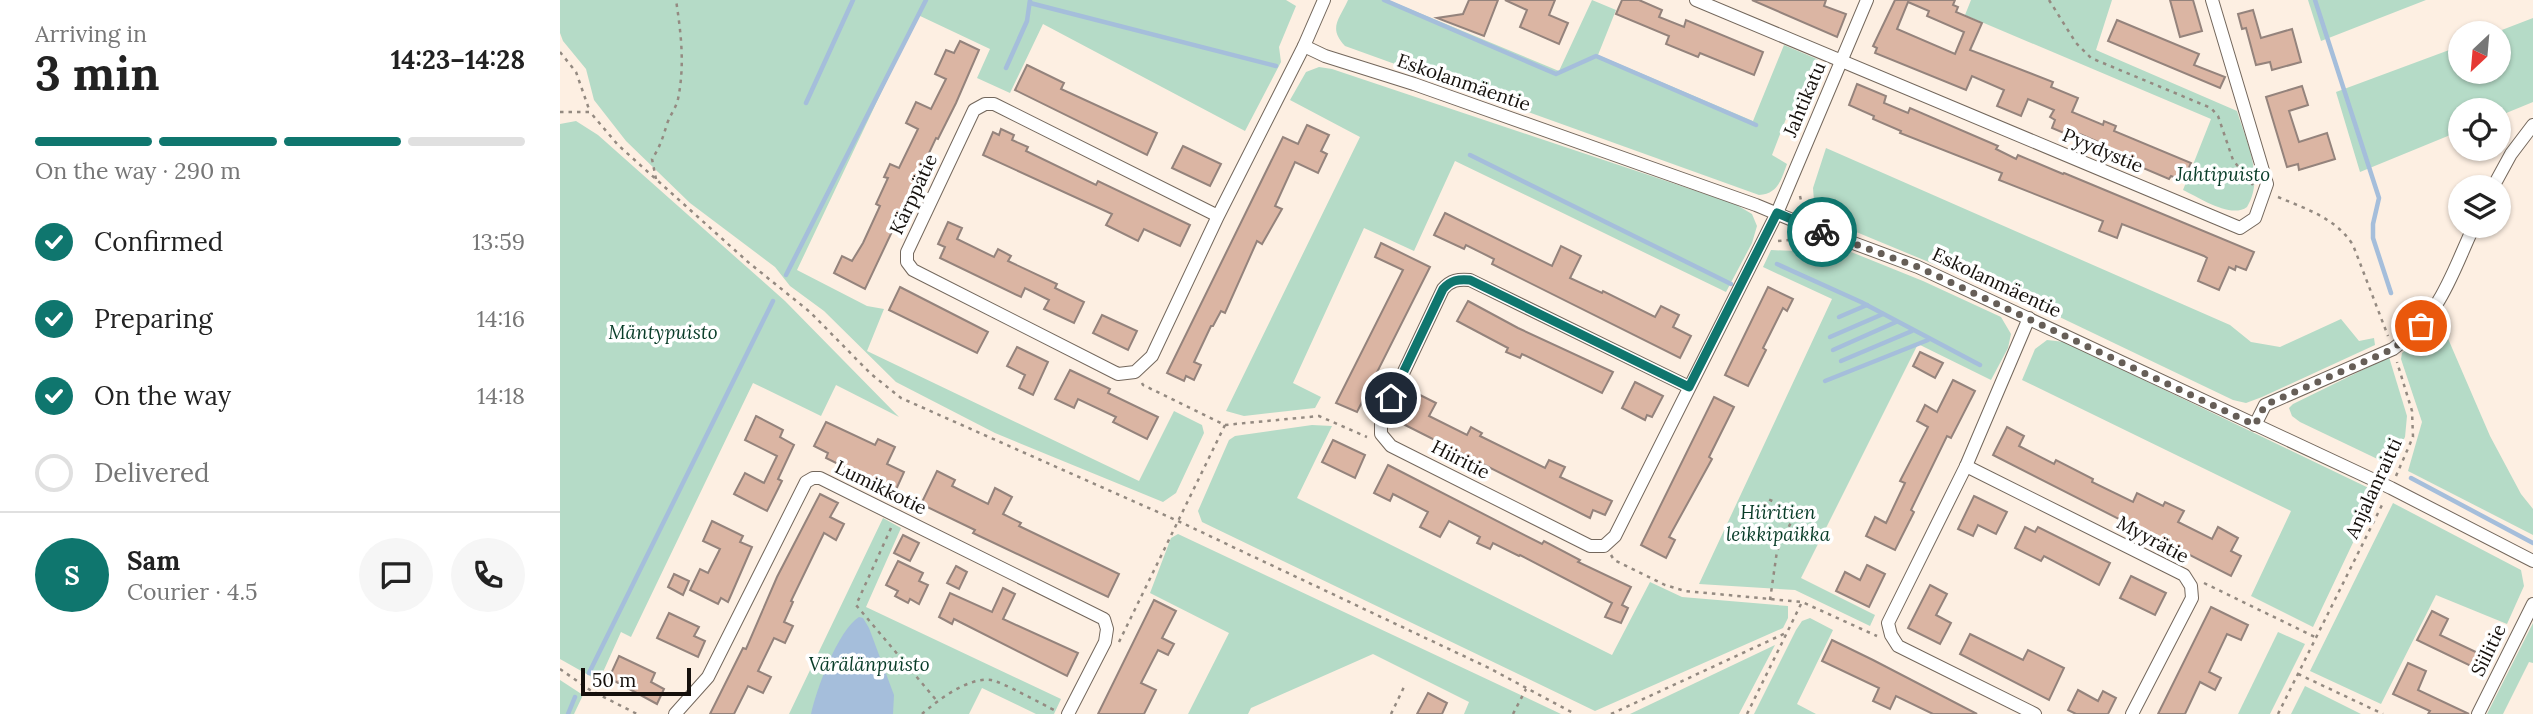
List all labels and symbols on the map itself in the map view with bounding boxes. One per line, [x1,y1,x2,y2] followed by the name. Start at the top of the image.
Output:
[2448,21,2511,84] north arrow
[1394,48,1534,116] street label: Eskolanmäentie
[1777,58,1830,141] street label: Jahtikatu
[2059,122,2147,178] street label: Pyydystie
[884,150,942,238] street label: Kärppätie
[2175,162,2270,186] park label: Jahtipuisto
[1787,197,1857,267] courier
[1929,242,2065,322] street label: Eskolanmäentie
[2391,296,2451,356] pin
[608,320,718,344] park label: Mäntypuisto
[1361,368,1421,428] pin
[1428,434,1494,484] street label: Hiiritie
[2339,434,2407,543] street label: Anjalanraitti
[831,455,931,519] street label: Lumikkotie
[1726,500,1831,546] park label: Hiiritien leikkipaikka
[2113,510,2193,568] street label: Myyrätie
[2465,620,2511,680] street label: Siilitie
[808,652,930,676] park label: Värälänpuisto
[581,665,691,697] scale bar

